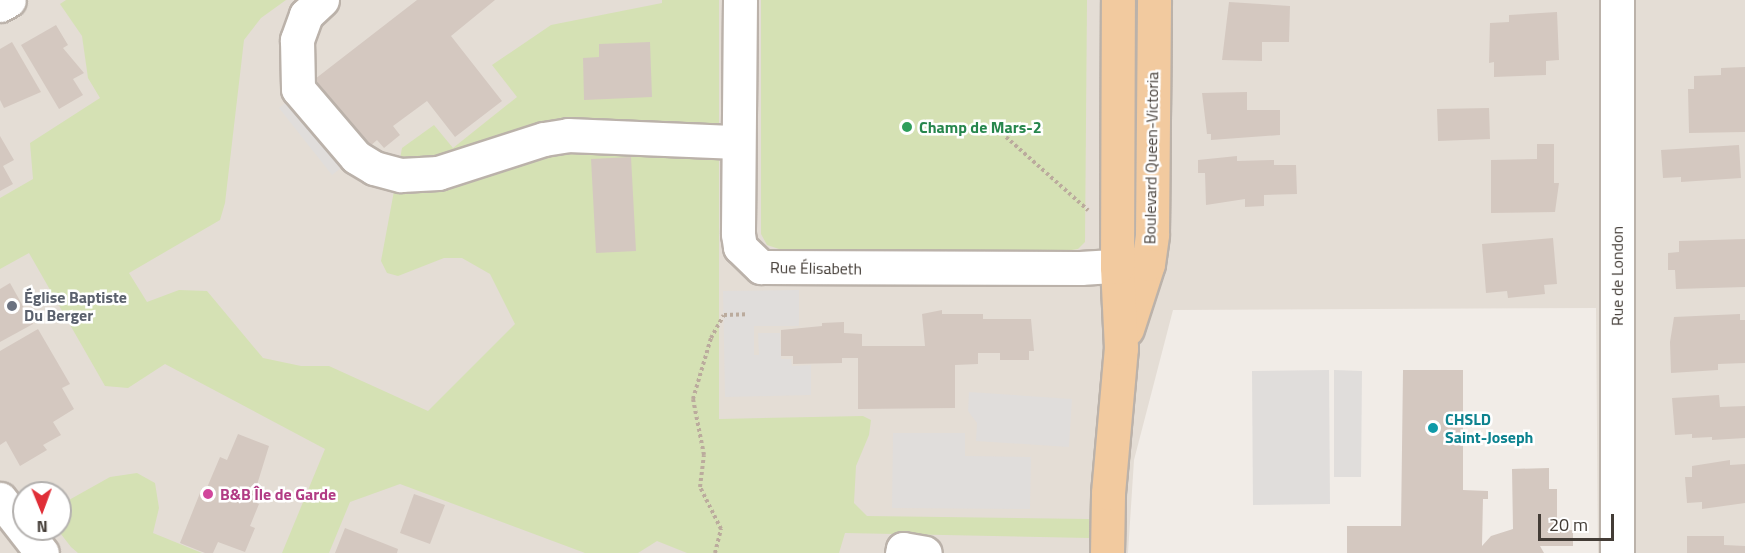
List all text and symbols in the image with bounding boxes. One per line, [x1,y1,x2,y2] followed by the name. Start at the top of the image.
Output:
[1140,72,1162,244] street label: Boulevard Queen-Victoria
[919,117,1042,137] place label: Champ de Mars-2
[900,120,914,134] marker: Champ de Mars-2
[1607,226,1627,326] street label: Rue de London
[770,258,862,278] street label: Rue Élisabeth
[24,287,127,325] place label: Église Baptiste Du Berger
[5,299,19,313] marker: Église Baptiste Du Berger
[1445,409,1533,447] place label: CHSLD Saint-Joseph
[1426,421,1440,435] marker: CHSLD Saint-Joseph
[12,481,72,541] north arrow
[220,484,336,504] place label: B&B Île de Garde
[201,487,215,501] marker: B&B Île de Garde
[1541,502,1618,540] scale bar
[1549,511,1588,538] text: 20 m
[37,515,48,539] text: N

